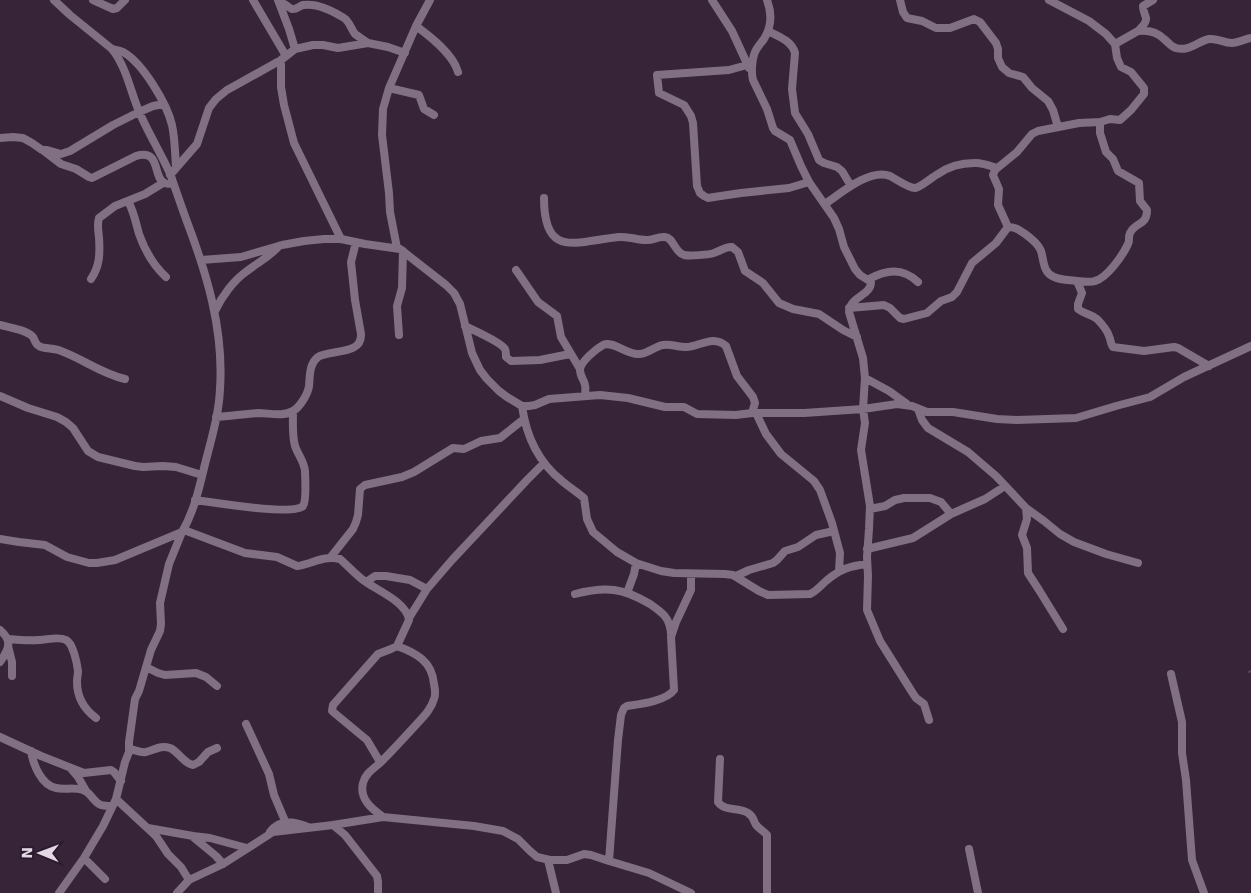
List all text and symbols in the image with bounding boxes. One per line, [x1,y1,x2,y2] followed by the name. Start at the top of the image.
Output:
[15,828,65,878] north arrow
[19,847,35,859] text: N

